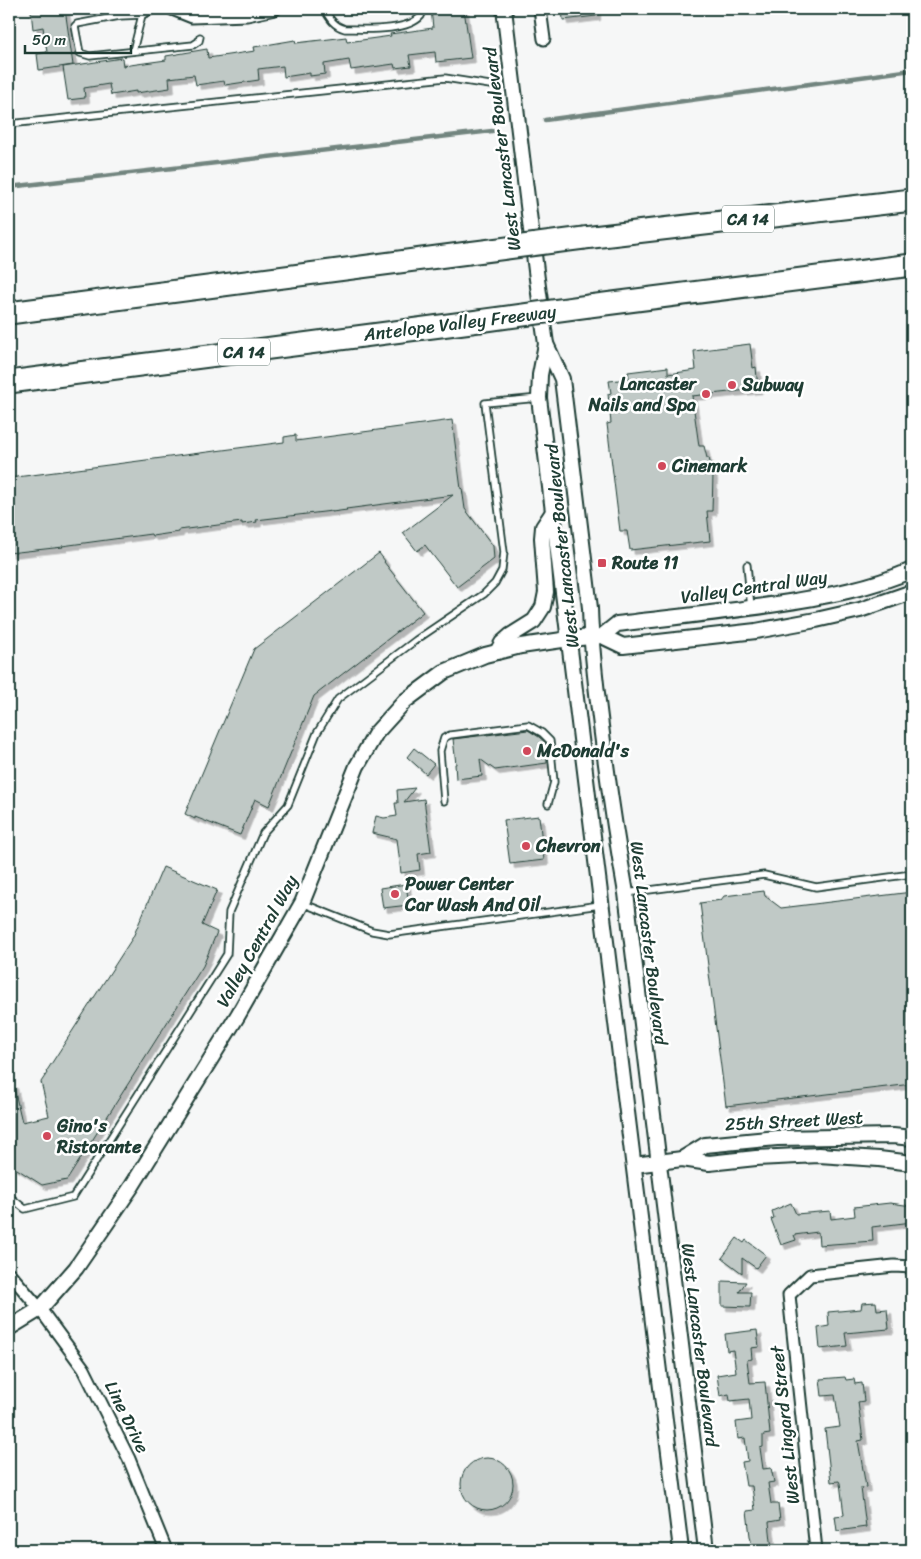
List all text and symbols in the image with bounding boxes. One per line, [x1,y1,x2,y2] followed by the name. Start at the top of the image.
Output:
[25,22,131,54] scale bar
[32,27,67,53] text: 50 m
[473,44,530,253] street label: West Lancaster Boulevard
[722,205,774,232] road number: CA 14
[361,295,559,351] street label: Antelope Valley Freeway
[218,338,270,366] road number: CA 14
[588,368,698,421] place label: Lancaster Nails and Spa
[741,369,804,401] place label: Subway
[726,379,738,391] marker: Subway
[700,388,712,400] marker: Lancaster Nails and Spa
[535,441,589,649] street label: West Lancaster Boulevard
[671,450,747,482] place label: Cinemark
[656,460,668,472] marker: Cinemark
[611,547,679,579] place label: Route 11
[596,557,608,569] marker: Route 11
[679,561,830,613] street label: Valley Central Way
[536,735,630,767] place label: McDonald's
[521,745,533,757] marker: McDonald's
[535,830,601,862] place label: Chevron
[621,839,678,1048] street label: West Lancaster Boulevard
[520,840,532,852] marker: Chevron
[207,868,307,1013] street label: Valley Central Way
[404,868,541,921] place label: Power Center Car Wash And Oil
[389,888,401,900] marker: Power Center Car Wash And Oil
[724,1101,864,1141] street label: 25th Street West
[56,1110,142,1163] place label: Gino's Ristorante
[41,1130,53,1142] marker: Gino's Ristorante
[672,1241,729,1450] street label: West Lancaster Boulevard
[761,1344,809,1506] street label: West Lingard Street
[96,1375,158,1459] street label: Line Drive

